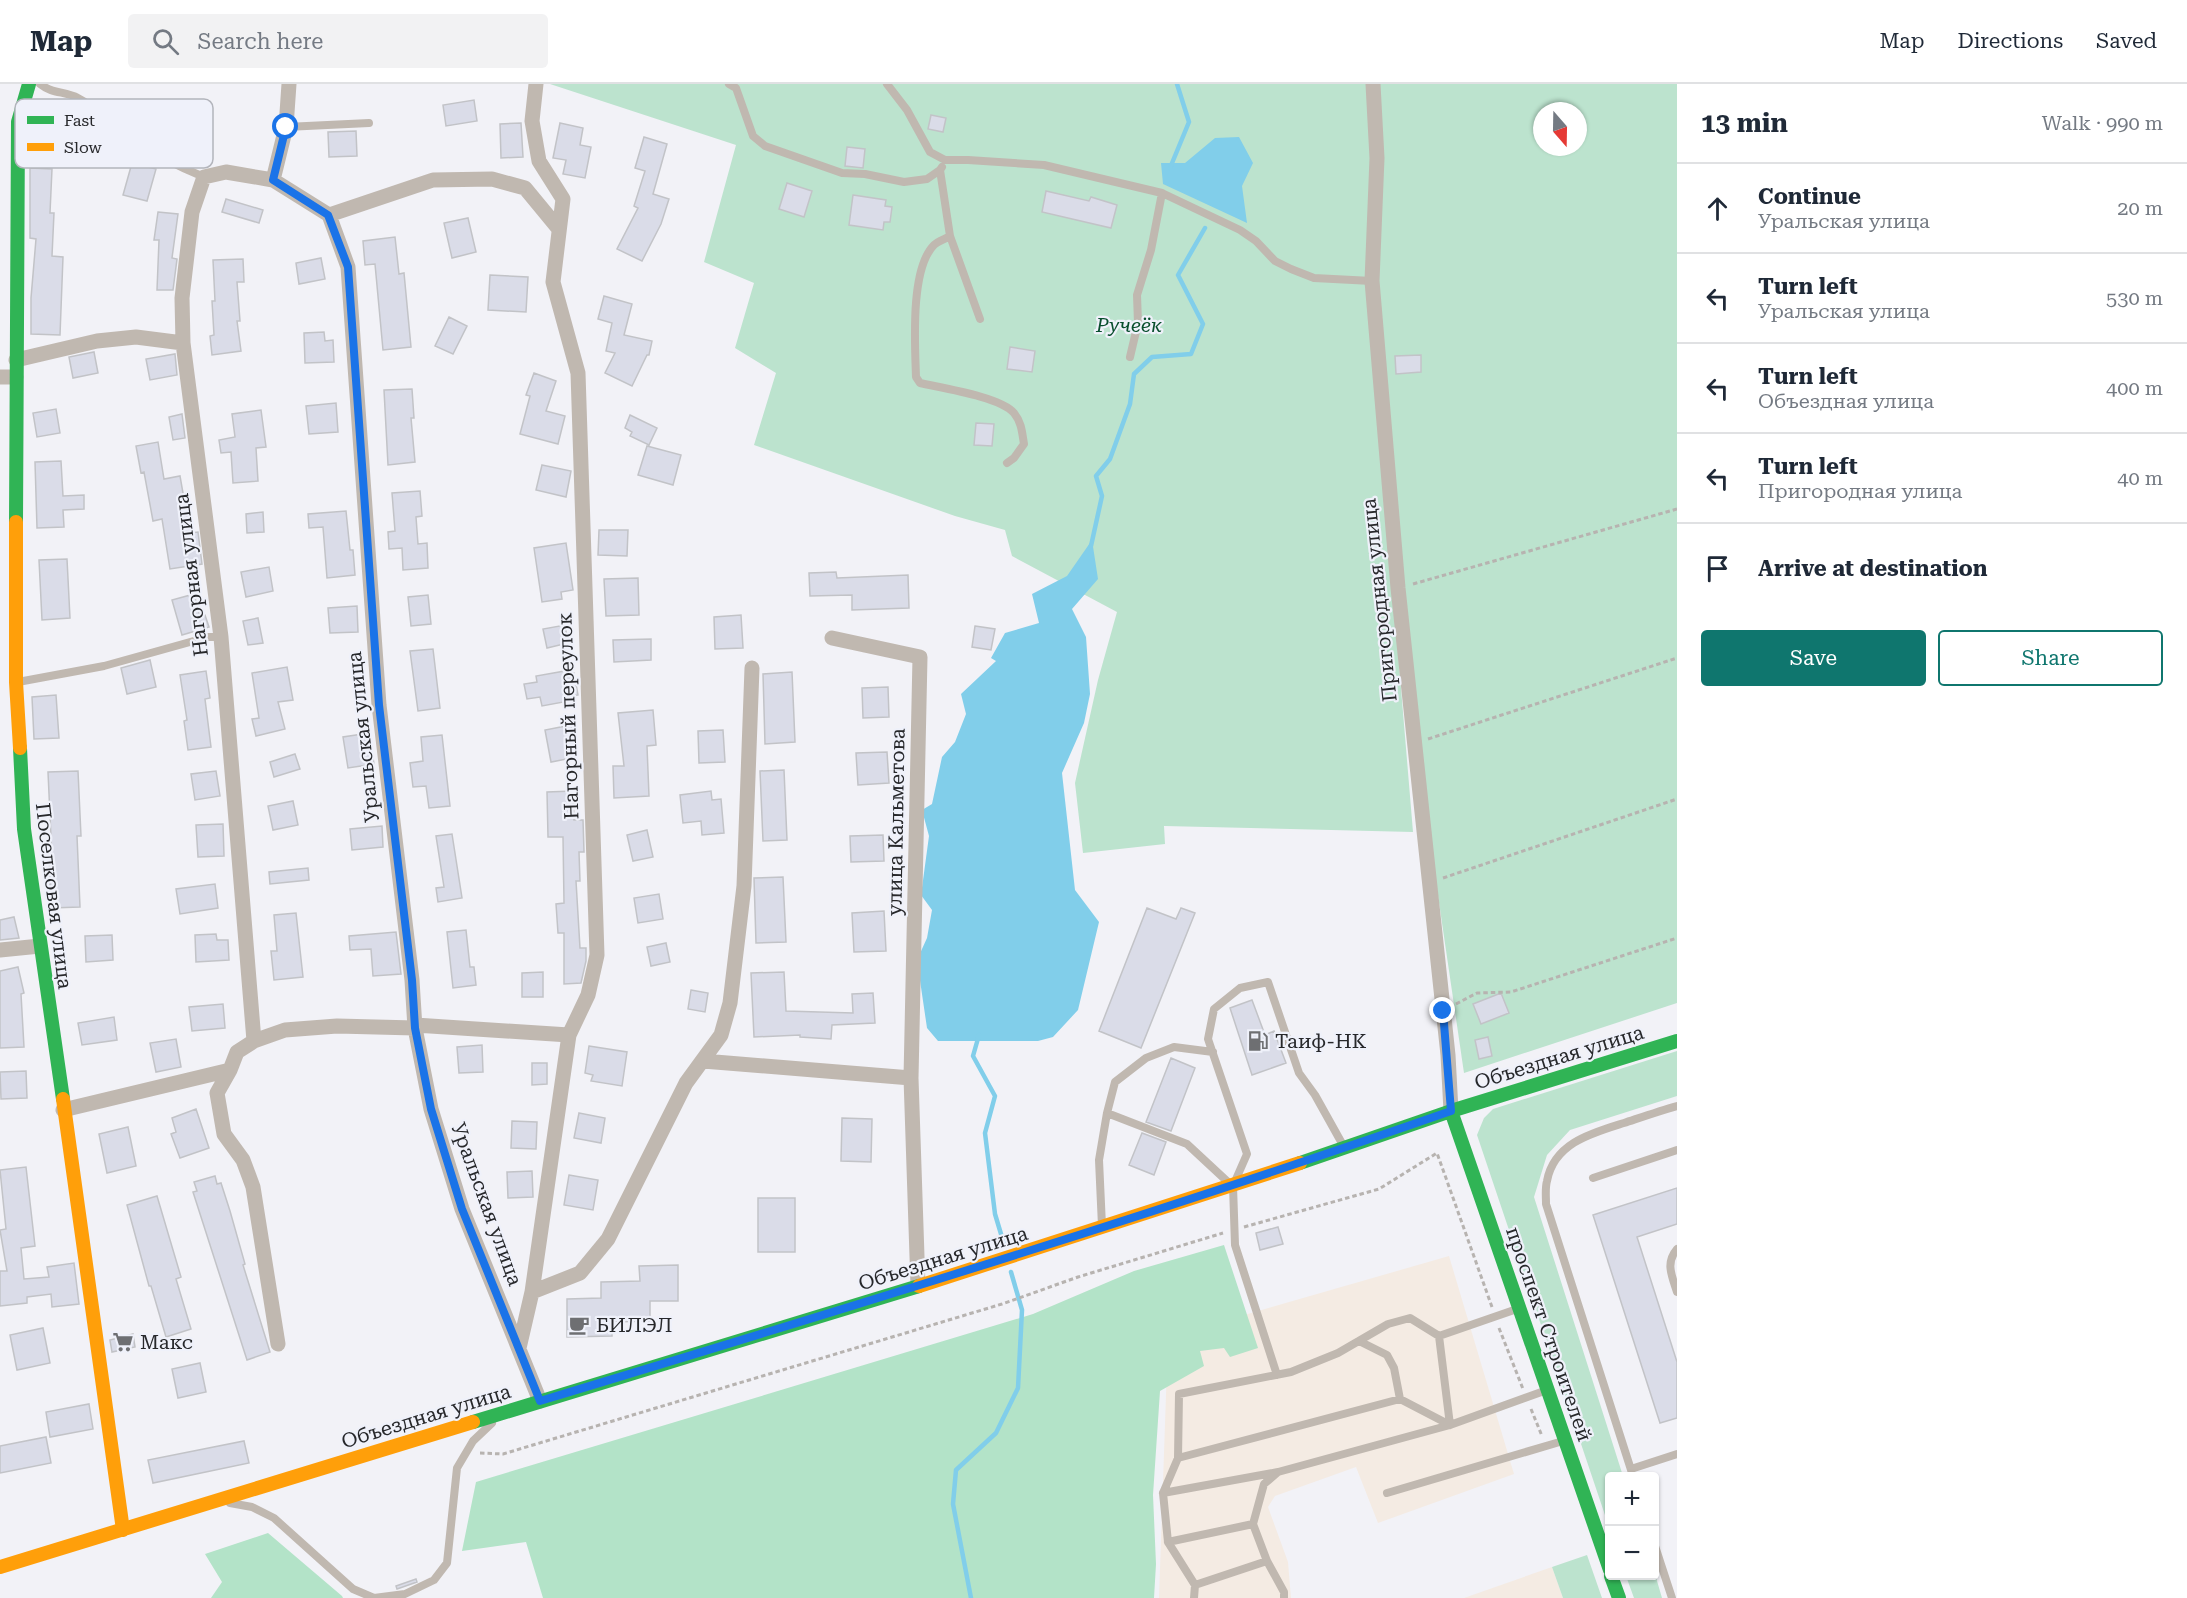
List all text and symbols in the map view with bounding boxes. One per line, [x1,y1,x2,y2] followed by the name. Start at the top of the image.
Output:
[128,14,548,68] search box
[30,25,92,58] text: Map
[149,25,182,58] icon: search
[197,29,323,54] text: Search here
[1880,29,1924,53] text: Map
[1957,29,2063,53] text: Directions
[2096,29,2157,53] text: Saved
[15,99,213,168] legend
[1533,102,1587,156] north arrow
[1701,108,1788,138] text: 13 min
[64,111,95,130] text: Fast
[2042,111,2163,135] text: Walk · 990 m
[272,113,298,139] route start
[64,138,102,157] text: Slow
[1758,184,1861,209] text: Continue
[1701,192,1734,225] icon: ahead
[2117,196,2163,220] text: 20 m
[1758,209,1930,233] text: Уральская улица
[1758,274,1858,299] text: Turn left
[1701,282,1734,315] icon: left
[2106,286,2163,310] text: 530 m
[1758,299,1930,323] text: Уральская улица
[1095,313,1163,337] park label: Ручеёк
[1758,364,1858,389] text: Turn left
[1701,372,1734,405] icon: left
[2106,376,2163,400] text: 400 m
[1758,389,1934,413] text: Объездная улица
[1758,454,1858,479] text: Turn left
[1701,462,1734,495] icon: left
[2117,466,2163,490] text: 40 m
[1758,479,1962,503] text: Пригородная улица
[169,492,213,658] street label: Нагорная улица
[1356,497,1402,703] street label: Пригородная улица
[1701,552,1734,585] icon: arrive
[1758,556,1987,581] text: Arrive at destination
[552,612,584,820] street label: Нагорный переулок
[1701,630,1926,686] button: Save
[1938,630,2163,686] button: Share
[342,650,384,824] street label: Уральская улица
[882,728,910,916] street label: улица Кальметова
[31,802,77,991] street label: Поселковая улица
[1429,997,1455,1023] route end
[1471,1020,1647,1094] street label: Объездная улица
[1246,1029,1270,1053] fuel station icon: Таиф-НК
[1275,1029,1367,1053] place label: Таиф-НК
[446,1119,528,1289] street label: Уральская улица
[855,1221,1031,1295] street label: Объездная улица
[1501,1223,1597,1445] street label: проспект Строителей
[567,1313,591,1337] cafe icon: БИЛЭЛ
[596,1313,672,1337] place label: БИЛЭЛ
[111,1330,135,1354] supermarket icon: Макс
[140,1330,193,1354] place label: Макс
[338,1379,514,1453] street label: Объездная улица
[1605,1472,1659,1580] map controls
[1605,1472,1659,1526] button: +
[1605,1526,1659,1580] button: −

